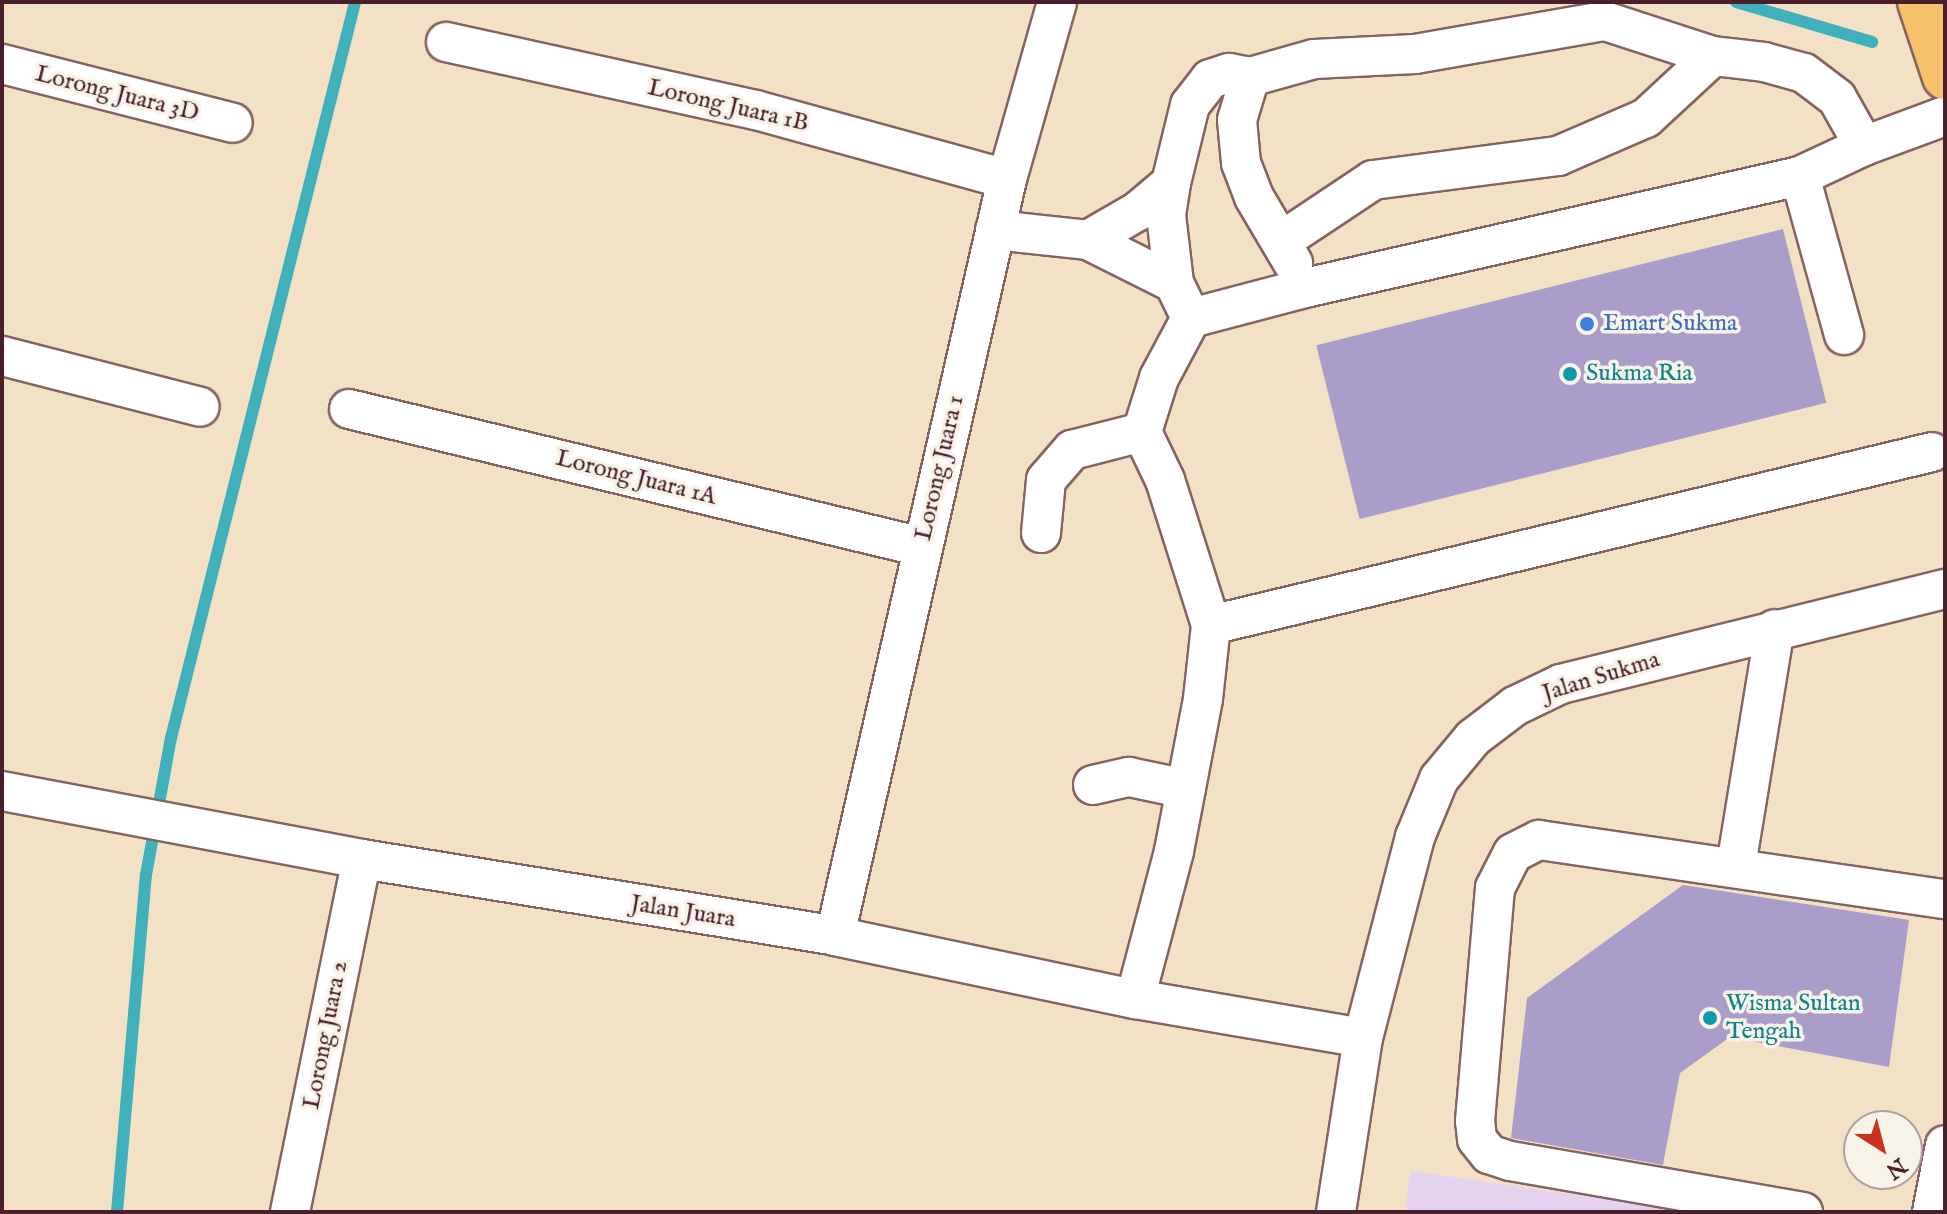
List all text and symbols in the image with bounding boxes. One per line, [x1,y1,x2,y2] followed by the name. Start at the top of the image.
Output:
[32,60,202,128] street label: Lorong Juara 3D
[645,74,811,138] street label: Lorong Juara 1B
[1603,310,1737,338] place label: Emart Sukma
[1578,315,1596,333] marker: Emart Sukma
[1586,360,1693,388] place label: Sukma Ria
[1561,365,1579,383] marker: Sukma Ria
[909,393,971,543] street label: Lorong Juara 1
[553,444,719,512] street label: Lorong Juara 1A
[1539,646,1663,708] street label: Jalan Sukma
[629,890,737,934] street label: Jalan Juara
[298,958,354,1112] street label: Lorong Juara 2
[1726,990,1861,1046] place label: Wisma Sultan Tengah
[1701,1009,1719,1027] marker: Wisma Sultan Tengah
[1843,1110,1923,1190] north arrow
[1880,1151,1912,1185] text: N

